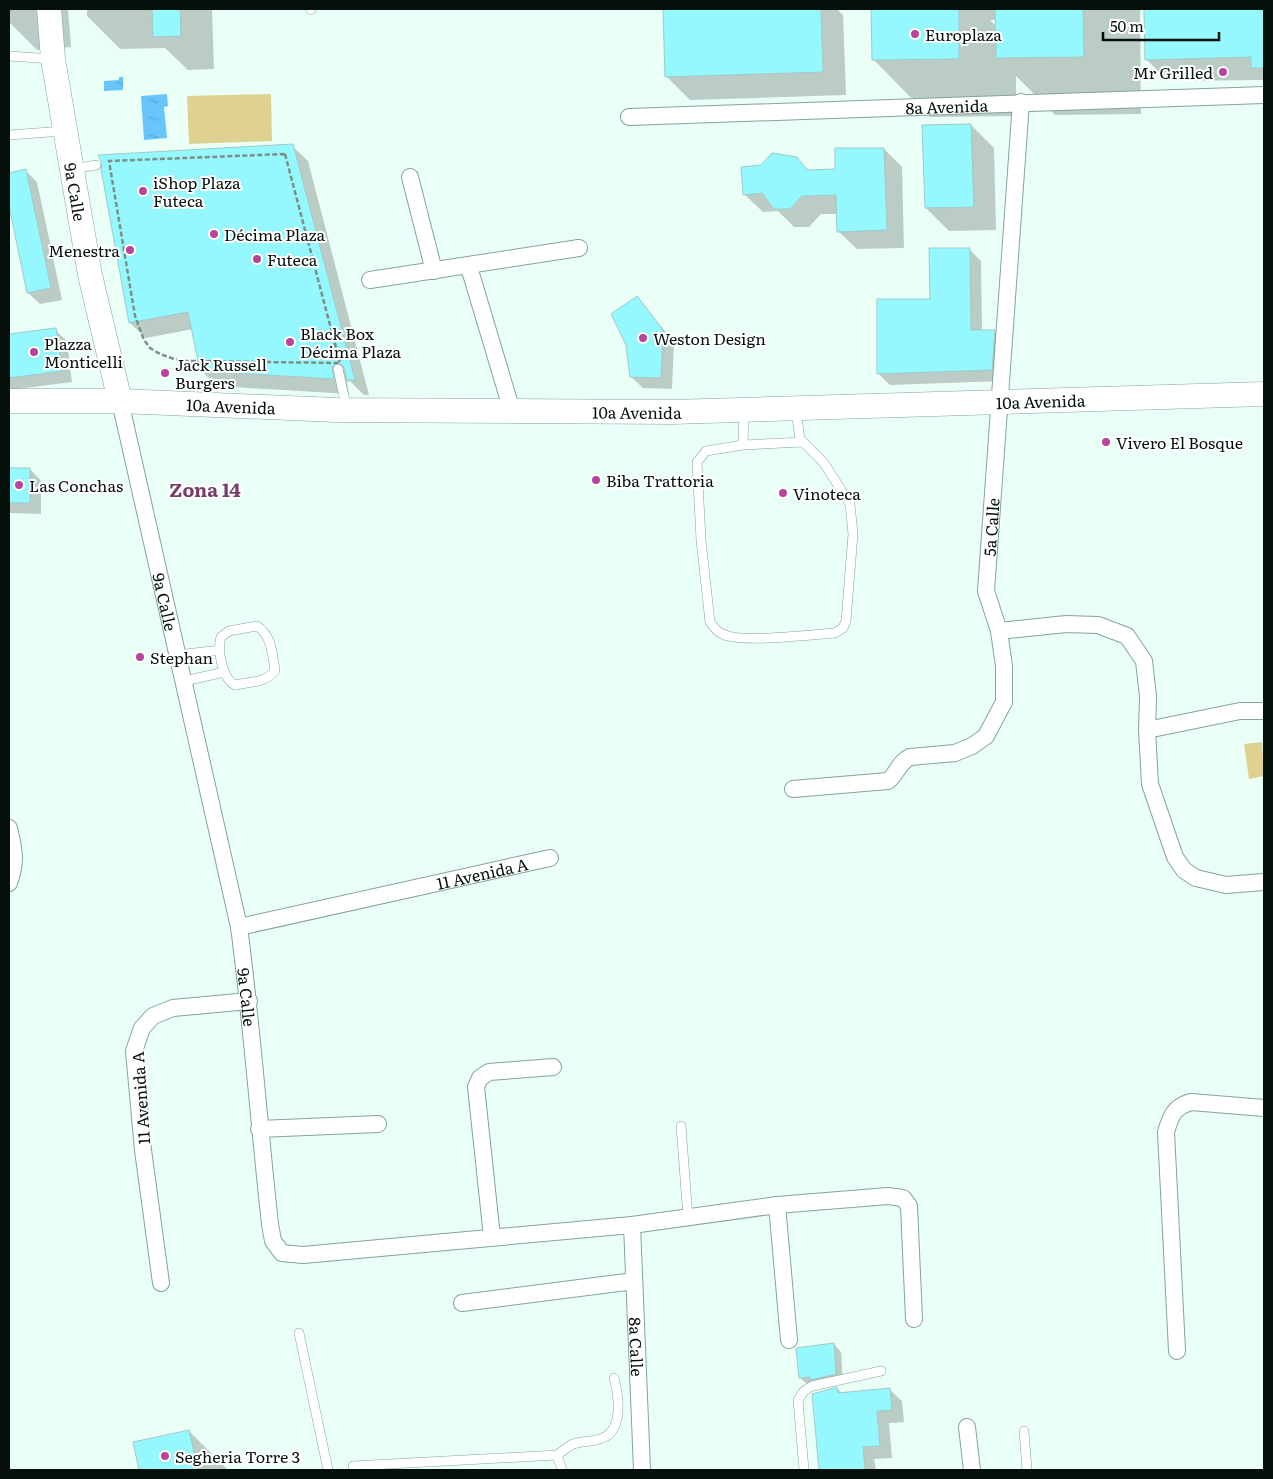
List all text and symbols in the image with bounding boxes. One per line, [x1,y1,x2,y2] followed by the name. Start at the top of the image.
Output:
[1103,10,1219,42] scale bar
[1110,14,1144,37] text: 50 m
[925,22,1002,46] place label: Europlaza
[909,28,921,40] marker: Europlaza
[1133,60,1213,84] place label: Mr Grilled
[1217,66,1229,78] marker: Mr Grilled
[905,93,989,119] street label: 8a Avenida
[59,161,93,223] street label: 9a Calle
[153,170,241,212] place label: iShop Plaza Futeca
[137,185,149,197] marker: iShop Plaza Futeca
[224,222,326,246] place label: Décima Plaza
[208,228,220,240] marker: Décima Plaza
[48,238,120,262] place label: Menestra
[124,244,136,256] marker: Menestra
[267,247,318,271] place label: Futeca
[251,253,263,265] marker: Futeca
[300,321,402,363] place label: Black Box Décima Plaza
[653,326,766,350] place label: Weston Design
[44,331,123,373] place label: Plazza Monticelli
[637,332,649,344] marker: Weston Design
[284,336,296,348] marker: Black Box Décima Plaza
[28,346,40,358] marker: Plazza Monticelli
[175,352,267,394] place label: Jack Russell Burgers
[159,367,171,379] marker: Jack Russell Burgers
[996,387,1086,414] street label: 10a Avenida
[186,392,276,419] street label: 10a Avenida
[592,400,682,424] street label: 10a Avenida
[1116,430,1243,454] place label: Vivero El Bosque
[1100,436,1112,448] marker: Vivero El Bosque
[606,468,714,492] place label: Biba Trattoria
[29,473,123,497] place label: Las Conchas
[590,474,602,486] marker: Biba Trattoria
[169,475,241,503] district label: Zona 14
[13,479,25,491] marker: Las Conchas
[793,481,861,505] place label: Vinoteca
[777,487,789,499] marker: Vinoteca
[977,497,1005,557] street label: 5a Calle
[147,571,184,633] street label: 9a Calle
[150,645,214,669] place label: Stephan
[134,651,146,663] marker: Stephan
[434,851,530,895] street label: 11 Avenida A
[232,967,262,1028] street label: 9a Calle
[125,1051,155,1145] street label: 11 Avenida A
[624,1317,650,1377] street label: 8a Calle
[175,1444,300,1468] place label: Segheria Torre 3
[159,1450,171,1462] marker: Segheria Torre 3

